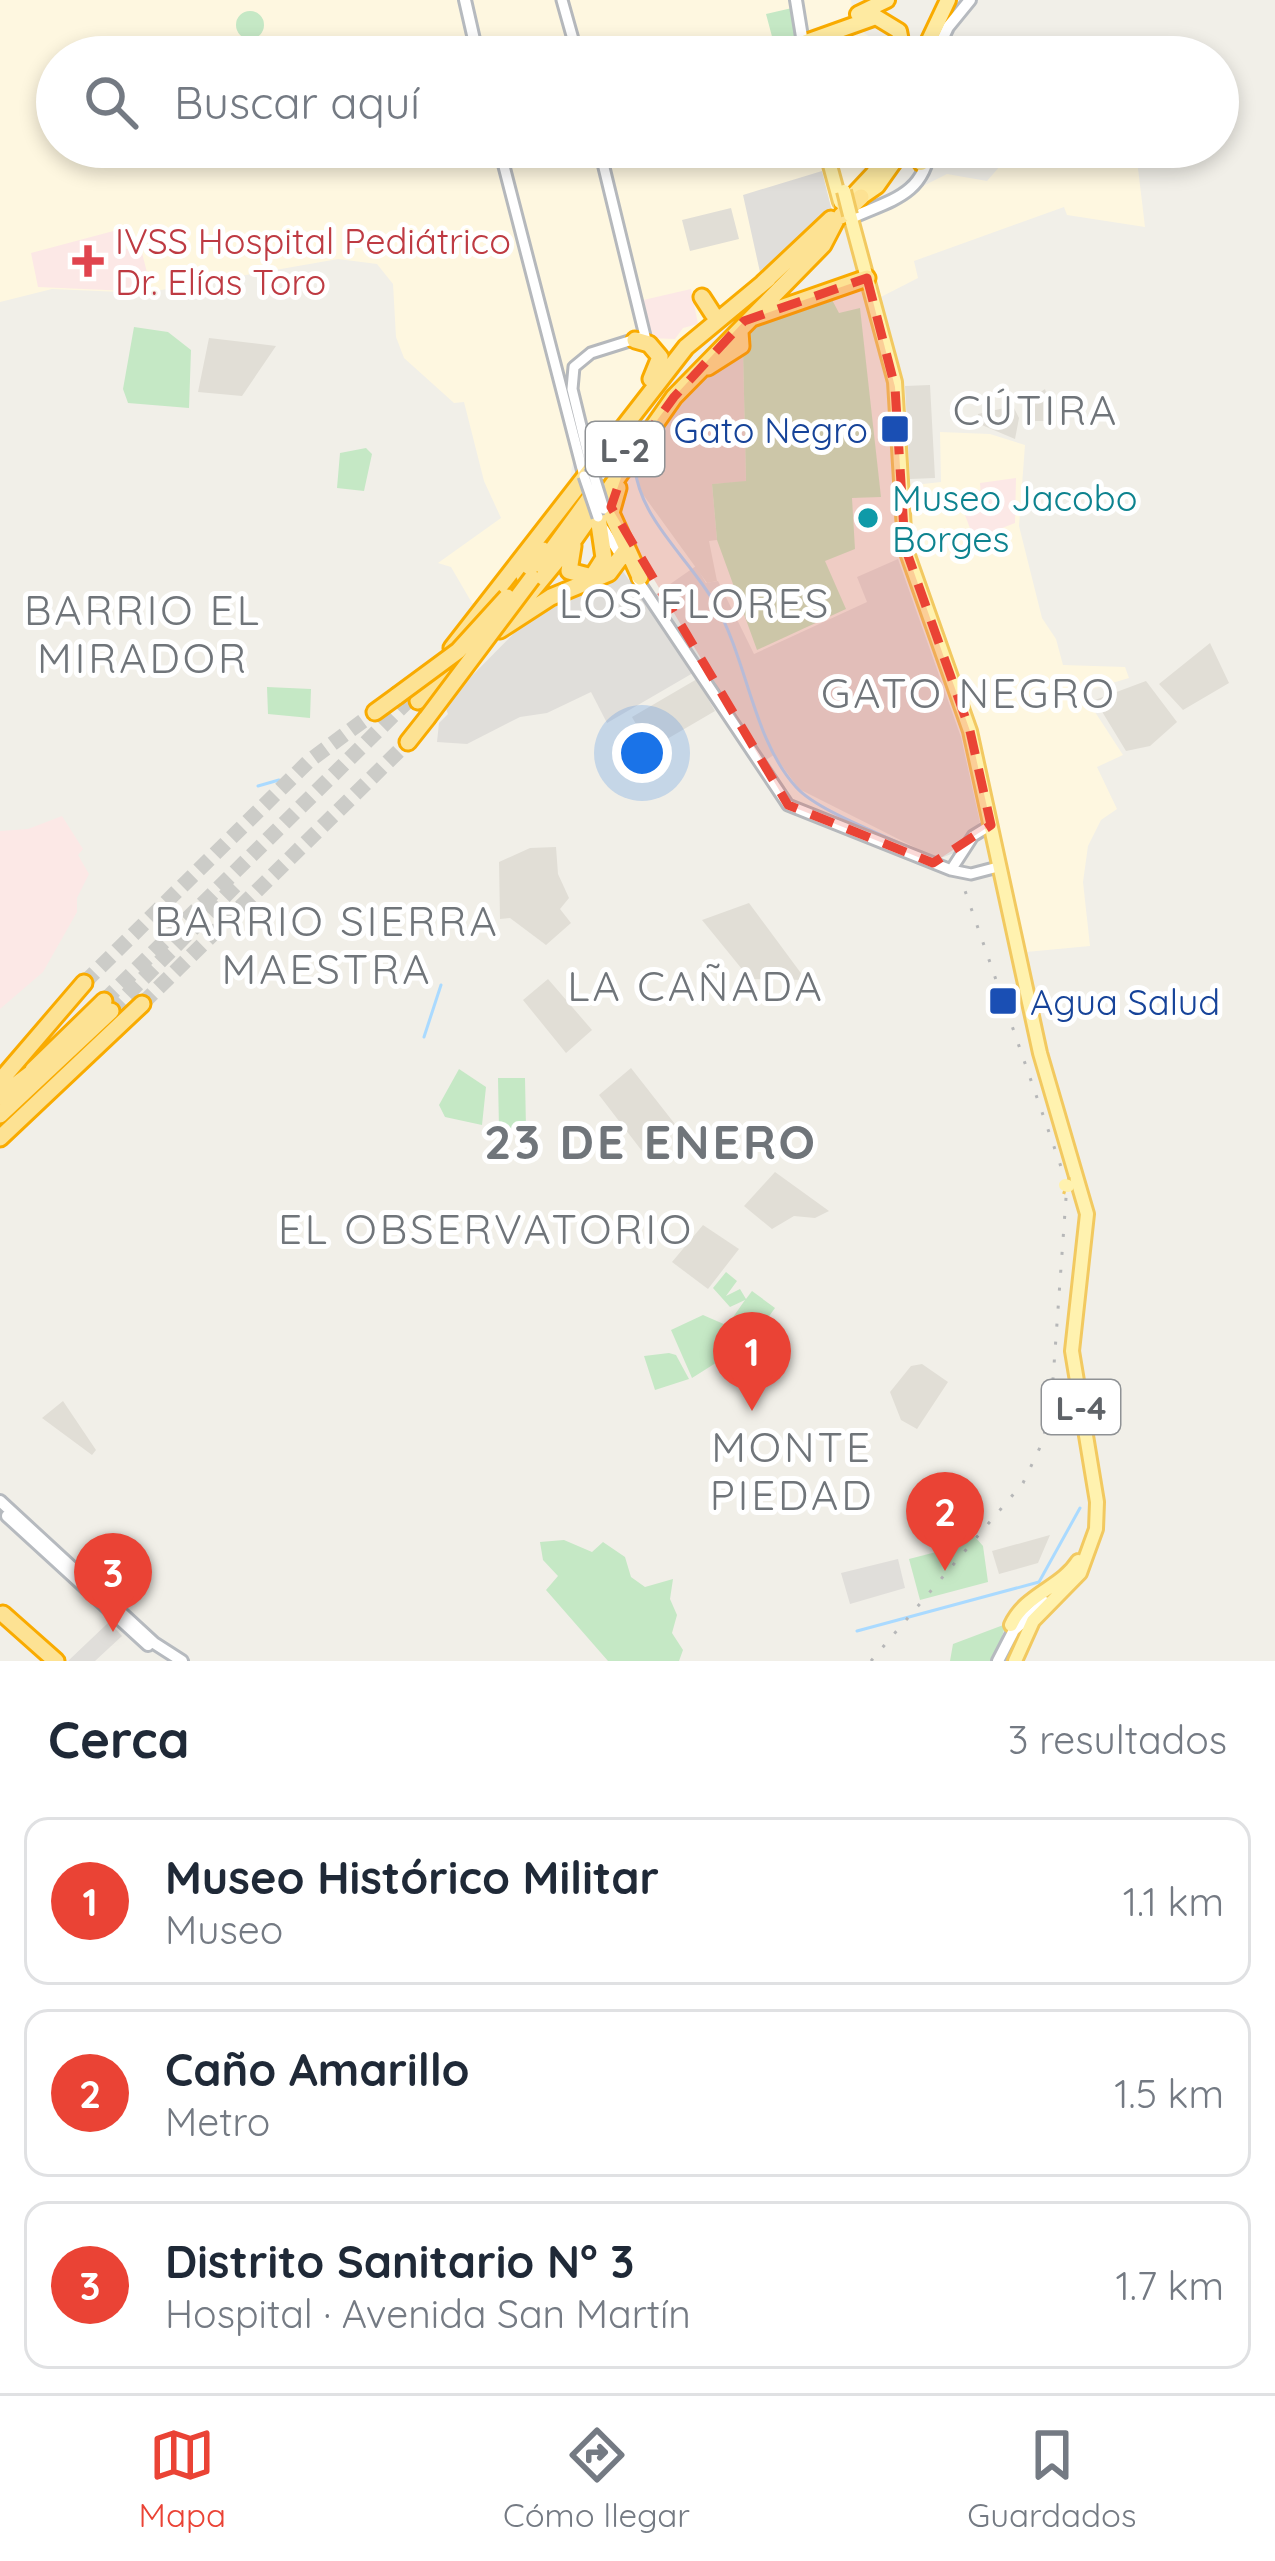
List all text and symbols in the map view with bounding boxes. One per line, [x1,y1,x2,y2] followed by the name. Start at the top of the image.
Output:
[36,36,1239,168] search box
[78,69,144,135] icon: search
[174,74,420,130] text: Buscar aquí
[115,218,511,304] place label: IVSS Hospital Pediátrico Dr. Elías Toro
[72,245,104,277] marker: IVSS Hospital Pediátrico Dr. Elías Toro
[953,383,1119,436] district label: CÚTIRA
[673,407,868,452] place label: Gato Negro
[879,413,911,445] marker: Gato Negro
[586,422,664,476] road number: L-2
[892,475,1137,561] place label: Museo Jacobo Borges
[855,505,881,531] marker: Museo Jacobo Borges
[559,576,831,629] district label: LOS FLORES
[24,583,262,684] district label: BARRIO EL MIRADOR
[821,666,1117,719] district label: GATO NEGRO
[612,723,672,783] your location
[154,894,500,995] district label: BARRIO SIERRA MAESTRA
[567,959,825,1012] district label: LA CAÑADA
[1030,979,1220,1024] place label: Agua Salud
[987,985,1019,1017] marker: Agua Salud
[484,1111,818,1171] district label: 23 DE ENERO
[278,1202,694,1255] district label: EL OBSERVATORIO
[713,1312,791,1411] pin: 1
[1042,1380,1120,1434] road number: L-4
[710,1420,874,1521] district label: MONTE PIEDAD
[906,1472,984,1571] pin: 2
[74,1533,152,1632] pin: 3
[48,1707,190,1771] text: Cerca
[1008,1715,1227,1764] text: 3 resultados
[165,1849,659,1905] text: Museo Histórico Militar
[82,1877,98,1926] text: 1
[1123,1877,1224,1926] text: 1.1 km
[165,1905,283,1954] text: Museo
[165,2041,470,2097] text: Caño Amarillo
[79,2069,101,2118] text: 2
[1114,2069,1224,2118] text: 1.5 km
[165,2097,270,2146] text: Metro
[165,2233,635,2289] text: Distrito Sanitario N° 3
[80,2261,100,2310] text: 3
[1115,2261,1224,2310] text: 1.7 km
[165,2289,691,2338] text: Hospital · Avenida San Martín
[139,2422,226,2535] tab: Mapa
[503,2422,690,2535] tab: Cómo llegar
[967,2422,1136,2535] tab: Guardados

